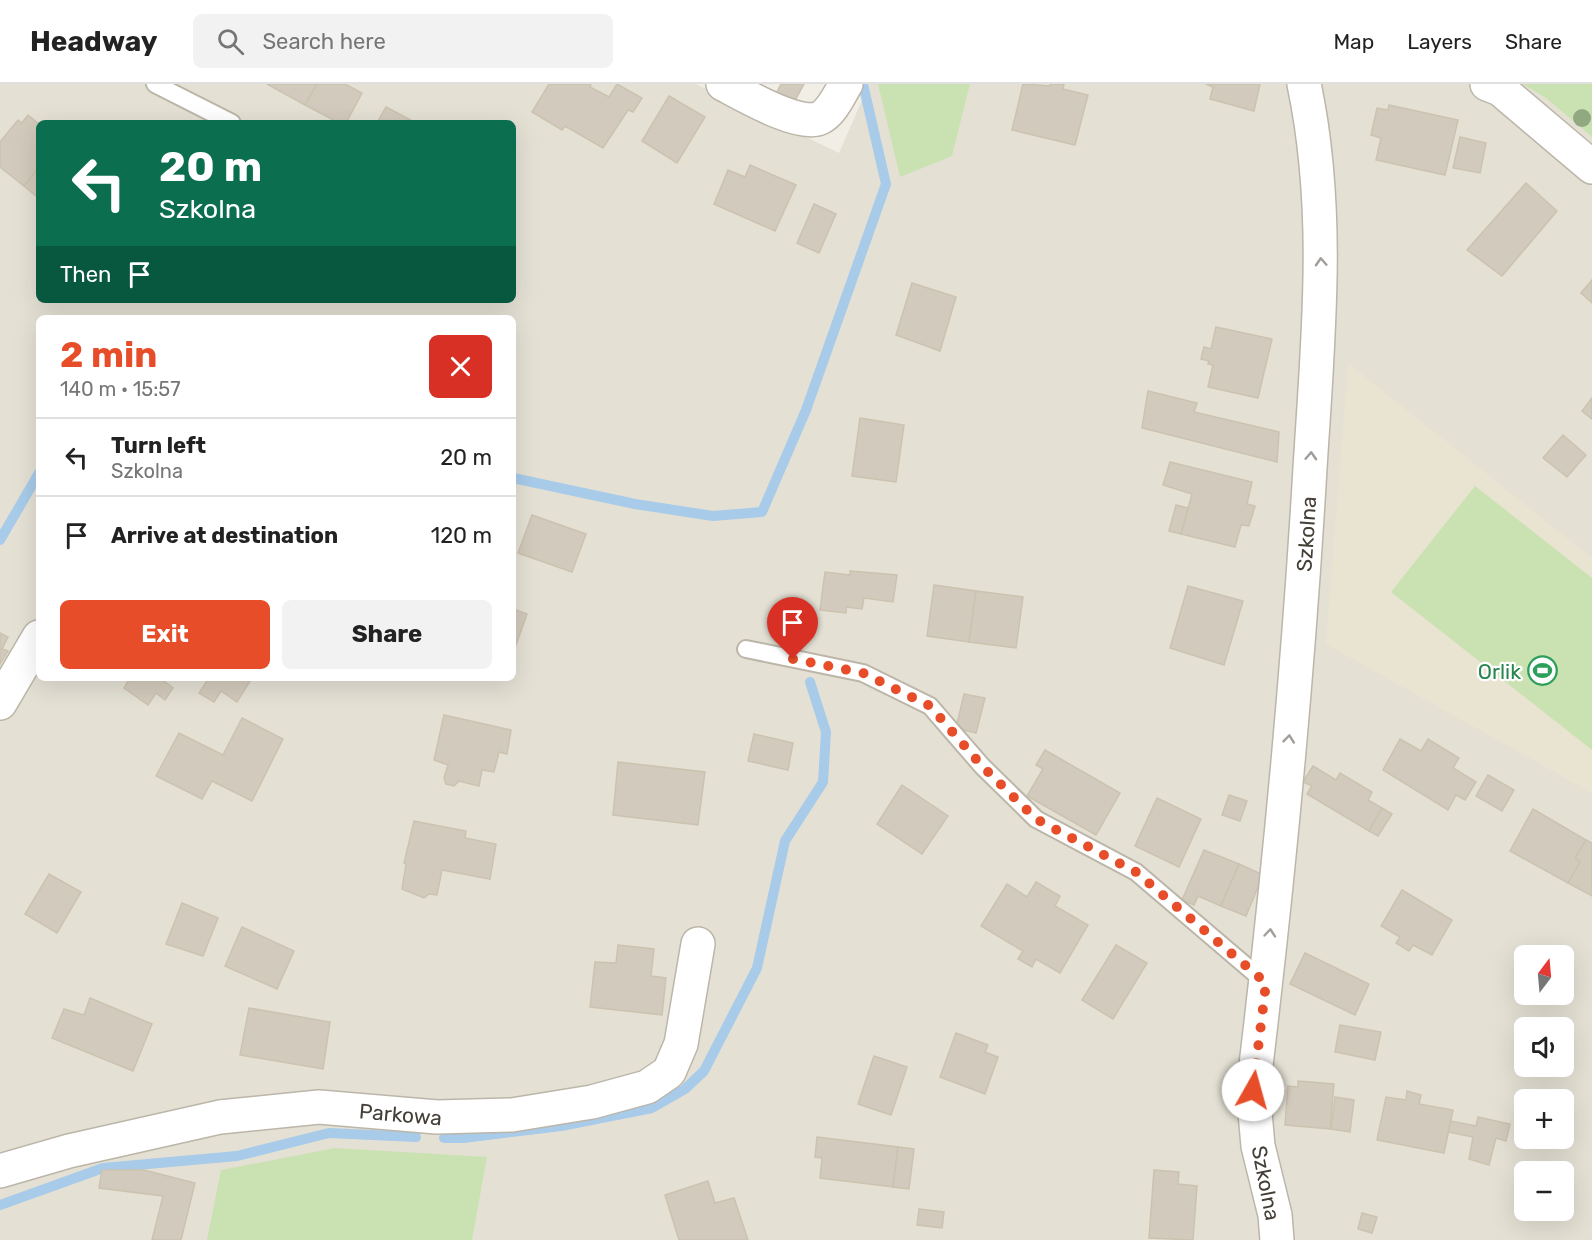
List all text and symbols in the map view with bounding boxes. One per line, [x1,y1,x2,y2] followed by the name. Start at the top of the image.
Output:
[193,14,613,68] search box
[30,25,157,58] text: Headway
[214,25,247,58] icon: search
[262,28,386,55] text: Search here
[1333,29,1374,54] text: Map
[1407,29,1472,54] text: Layers
[1505,29,1562,54] text: Share
[159,142,262,192] text: 20 m
[60,144,138,222] icon: left
[159,193,256,225] text: Szkolna
[1314,257,1327,266] one-way arrow
[123,258,156,291] icon: arrive
[60,261,111,288] text: Then
[60,333,158,376] text: 2 min
[429,335,492,398] button: close
[60,377,180,401] text: 140 m · 15:57
[111,432,206,459] text: Turn left
[60,441,93,474] icon: left
[440,444,492,471] text: 20 m
[1304,452,1317,461] one-way arrow
[111,459,183,483] text: Szkolna
[1291,495,1321,573] street label: Szkolna
[60,519,93,552] icon: arrive
[111,522,338,549] text: Arrive at destination
[431,522,492,549] text: 120 m
[767,597,818,659] pin
[60,600,270,669] button: Exit
[282,600,492,669] button: Share
[776,606,809,639] icon: arrive
[1526,655,1558,687] sports icon: Orlik
[1478,659,1521,684] place label: Orlik
[1282,734,1295,743] one-way arrow
[1263,928,1276,937] one-way arrow
[1514,945,1574,1005] north arrow
[1514,945,1574,1221] map controls
[1514,1017,1574,1077] button: sound
[1221,1058,1285,1122] position arrow
[1514,1089,1574,1149] button: +
[358,1098,443,1130] street label: Parkowa
[1247,1144,1285,1222] street label: Szkolna
[1514,1161,1574,1221] button: −

